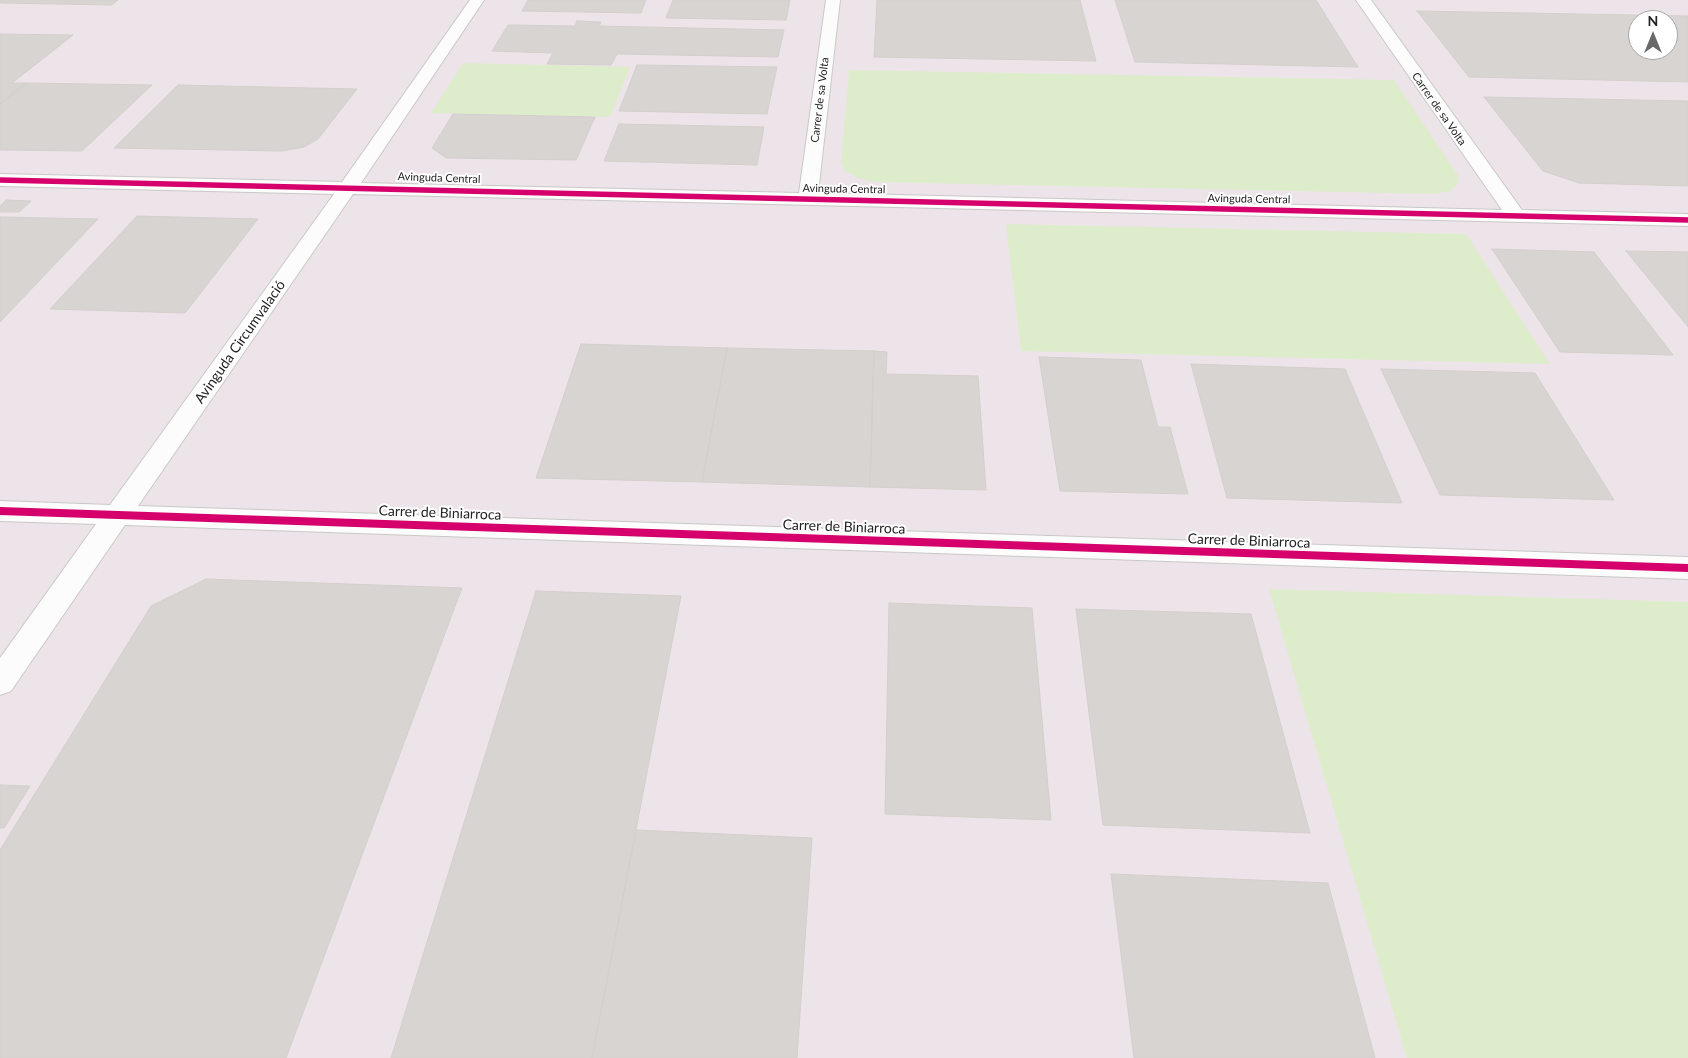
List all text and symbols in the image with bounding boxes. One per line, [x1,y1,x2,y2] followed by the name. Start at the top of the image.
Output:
[1628,10,1678,60] north arrow
[1648,12,1658,29] text: N
[808,57,832,143] street label: Carrer de sa Volta
[1409,70,1469,148] street label: Carrer de sa Volta
[397,170,481,186] street label: Avinguda Central
[802,182,886,196] street label: Avinguda Central
[1207,192,1291,206] street label: Avinguda Central
[191,277,289,407] street label: Avinguda Circumvalació
[378,502,502,524] street label: Carrer de Biniarroca
[782,516,906,538] street label: Carrer de Biniarroca
[1187,530,1311,552] street label: Carrer de Biniarroca

